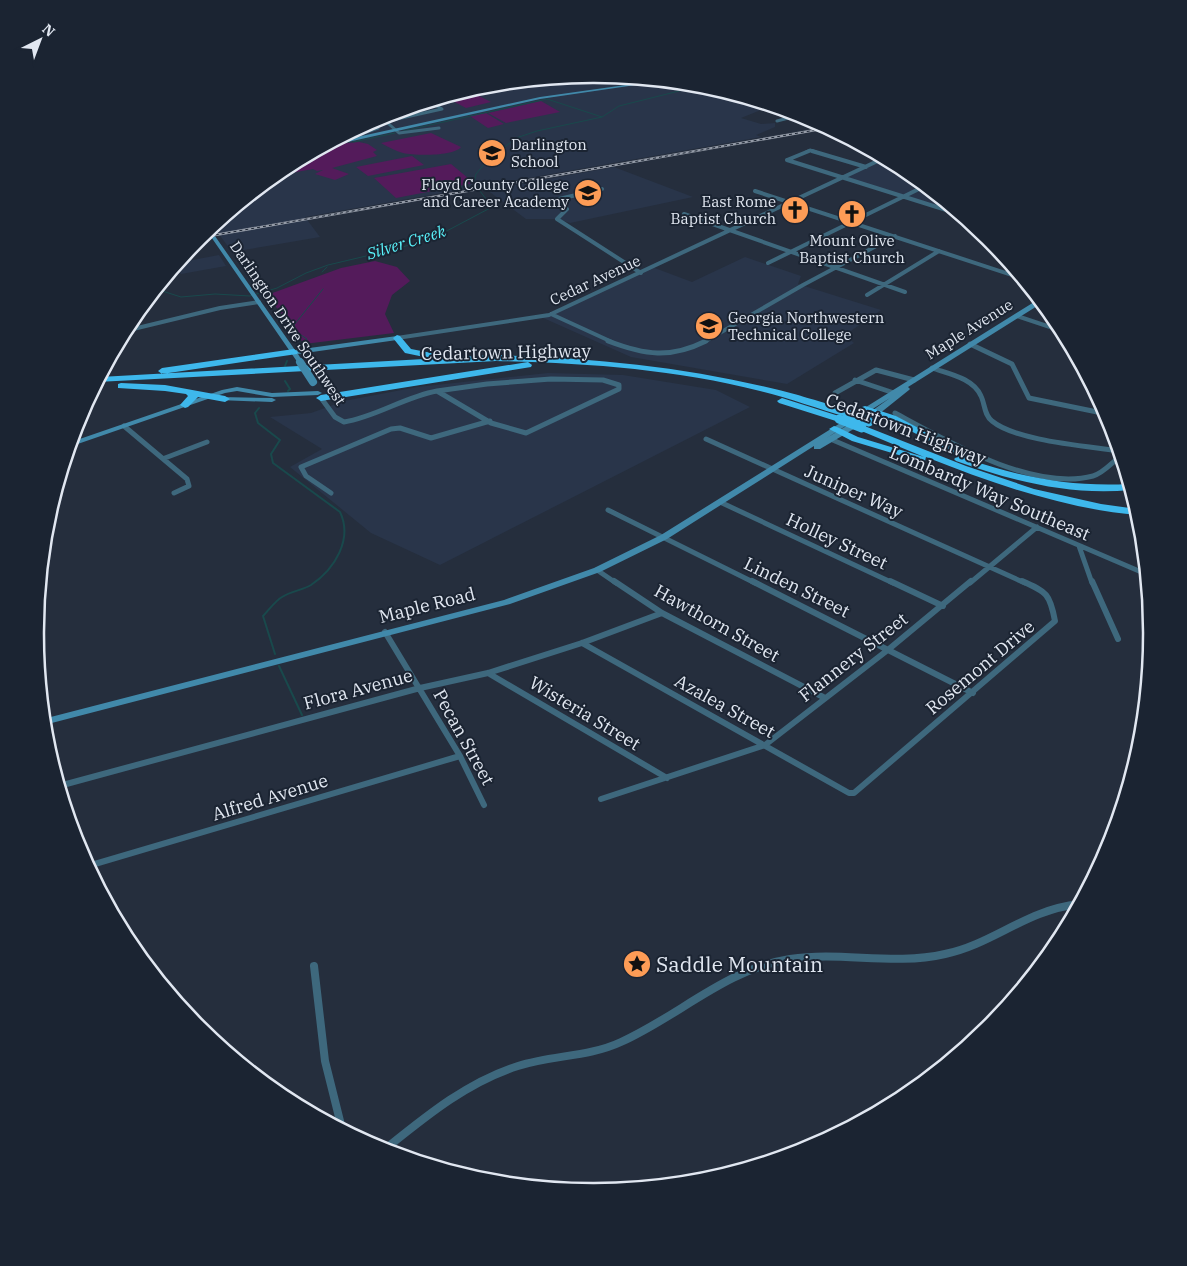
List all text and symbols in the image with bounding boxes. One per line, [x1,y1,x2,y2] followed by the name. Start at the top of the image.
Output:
[15,15,65,65] north arrow
[39,20,59,41] text: N
[511,135,587,171] place label: Darlington School
[477,138,507,168] school or university icon: Darlington School
[421,175,569,211] place label: Floyd County College and Career Academy
[573,178,603,208] school or university icon: Floyd County College and Career Academy
[670,192,776,228] place label: East Rome Baptist Church
[780,195,810,225] church icon: East Rome Baptist Church
[837,199,867,229] church icon: Mount Olive Baptist Church
[363,220,448,264] water label: Silver Creek
[799,231,905,267] place label: Mount Olive Baptist Church
[226,237,350,409] street label: Darlington Drive Southwest
[547,251,643,309] street label: Cedar Avenue
[922,295,1016,363] street label: Maple Avenue
[728,308,885,344] place label: Georgia Northwestern Technical College
[694,311,724,341] school or university icon: Georgia Northwestern Technical College
[421,339,592,365] street label: Cedartown Highway
[822,388,990,470] street label: Cedartown Highway
[886,440,1094,546] street label: Lombardy Way Southeast
[801,459,907,523] street label: Juniper Way
[783,508,891,574] street label: Holley Street
[740,552,854,622] street label: Linden Street
[650,579,784,667] street label: Hawthorn Street
[376,582,478,628] street label: Maple Road
[794,607,912,707] street label: Flannery Street
[921,615,1039,719] street label: Rosemont Drive
[301,663,415,715] street label: Flora Avenue
[671,669,779,743] street label: Azalea Street
[525,671,645,755] street label: Wisteria Street
[428,685,500,789] street label: Pecan Street
[209,768,331,826] street label: Alfred Avenue
[622,949,652,979] place icon: Saddle Mountain
[656,950,823,978] place label: Saddle Mountain

